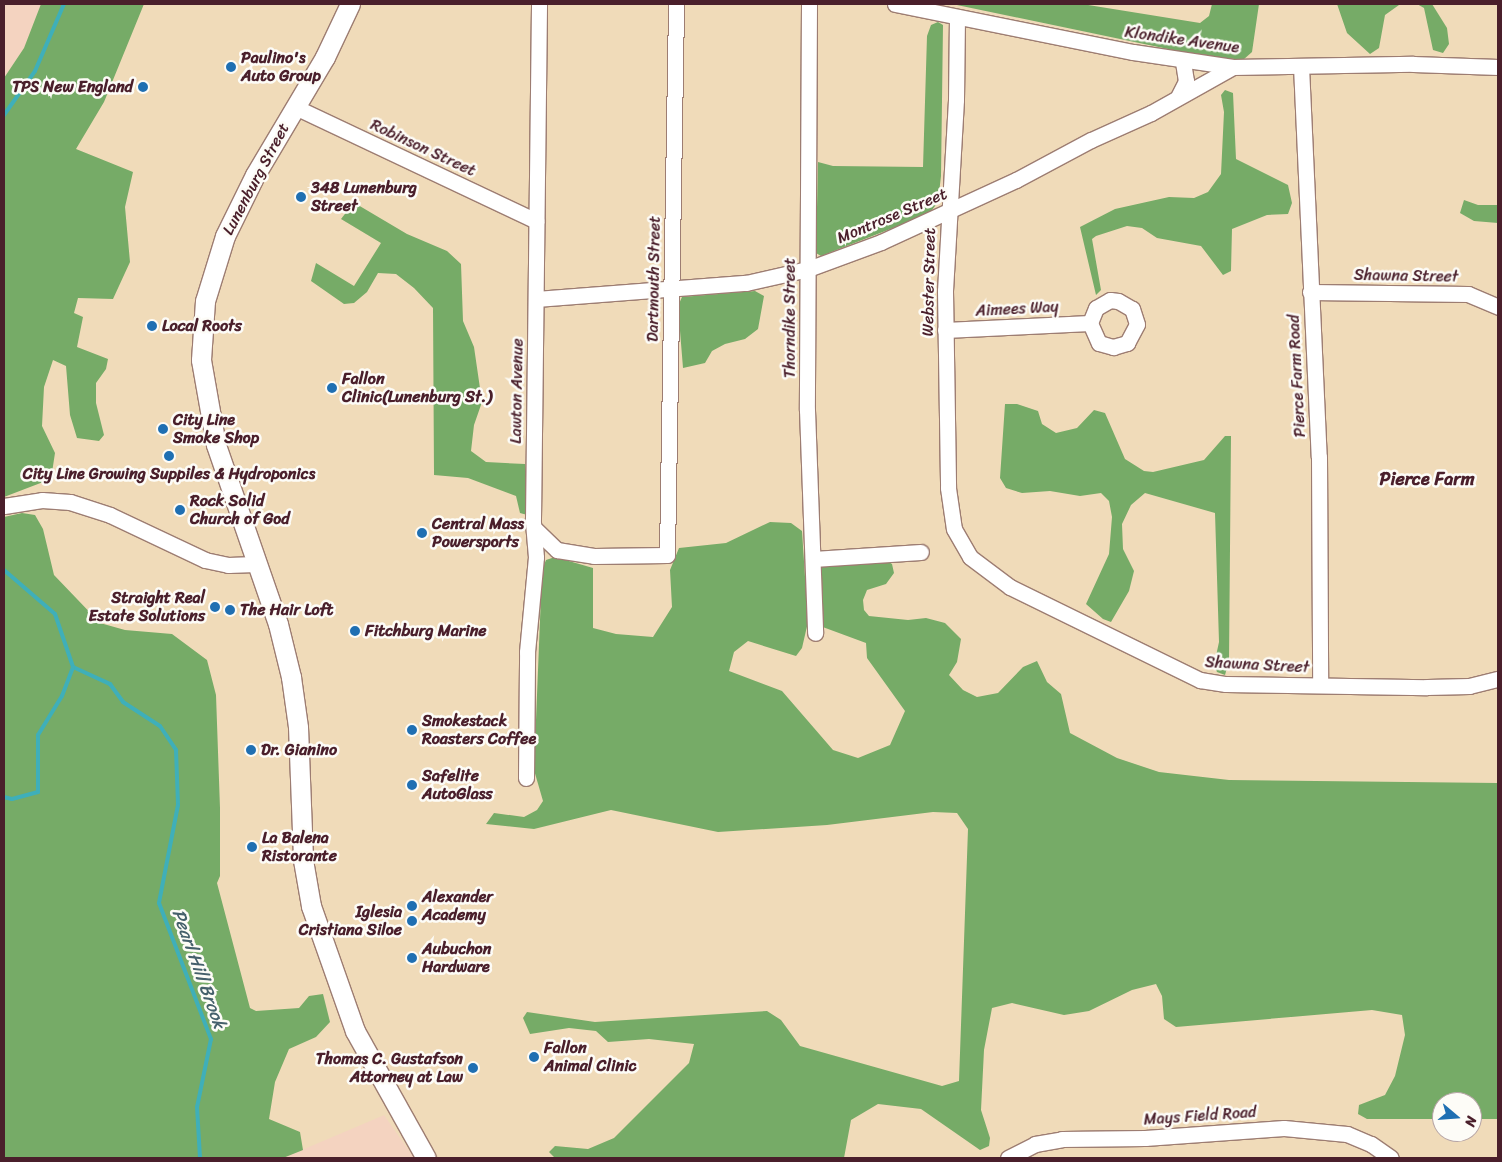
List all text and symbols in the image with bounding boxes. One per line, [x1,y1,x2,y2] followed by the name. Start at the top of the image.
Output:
[1124,22,1240,58] street label: Klondike Avenue
[241,48,321,86] place label: Paulino's Auto Group
[225,61,237,73] marker: Paulino's Auto Group
[12,77,133,97] place label: TPS New England
[137,81,149,93] marker: TPS New England
[368,115,478,181] street label: Robinson Street
[218,120,294,238] street label: Lunenburg Street
[311,178,417,216] place label: 348 Lunenburg Street
[834,184,950,248] street label: Montrose Street
[295,191,307,203] marker: 348 Lunenburg Street
[643,216,665,342] street label: Dartmouth Street
[918,228,940,336] street label: Webster Street
[780,258,800,378] street label: Thorndike Street
[1353,265,1459,287] street label: Shawna Street
[975,297,1059,321] street label: Aimees Way
[1284,314,1310,438] street label: Pierce Farm Road
[162,316,243,336] place label: Local Roots
[146,320,158,332] marker: Local Roots
[506,338,528,444] street label: Lawton Avenue
[342,369,493,407] place label: Fallon Clinic(Lunenburg St.)
[326,382,338,394] marker: Fallon Clinic(Lunenburg St.)
[173,410,259,448] place label: City Line Smoke Shop
[157,423,169,435] marker: City Line Smoke Shop
[163,450,175,462] marker: City Line Growing Suppiles & Hydroponics
[22,464,316,484] place label: City Line Growing Suppiles & Hydroponics
[1380,468,1474,490] district label: Pierce Farm
[190,491,290,529] place label: Rock Solid Church of God
[174,504,186,516] marker: Rock Solid Church of God
[432,514,525,552] place label: Central Mass Powersports
[416,527,428,539] marker: Central Mass Powersports
[88,588,205,626] place label: Straight Real Estate Solutions
[240,600,333,620] place label: The Hair Loft
[209,601,221,613] marker: Straight Real Estate Solutions
[224,604,236,616] marker: The Hair Loft
[365,621,486,641] place label: Fitchburg Marine
[349,625,361,637] marker: Fitchburg Marine
[1204,653,1310,677] street label: Shawna Street
[422,711,536,749] place label: Smokestack Roasters Coffee
[406,724,418,736] marker: Smokestack Roasters Coffee
[261,740,337,760] place label: Dr. Gianino
[245,744,257,756] marker: Dr. Gianino
[422,766,493,804] place label: Safelite AutoGlass
[406,779,418,791] marker: Safelite AutoGlass
[262,828,337,866] place label: La Balena Ristorante
[246,841,258,853] marker: La Balena Ristorante
[422,887,493,925] place label: Alexander Academy
[406,900,418,912] marker: Alexander Academy
[299,902,402,940] place label: Iglesia Cristiana Siloe
[167,906,231,1032] water label: Pearl Hill Brook
[406,915,418,927] marker: Iglesia Cristiana Siloe
[422,939,491,977] place label: Aubuchon Hardware
[406,952,418,964] marker: Aubuchon Hardware
[544,1038,637,1076] place label: Fallon Animal Clinic
[316,1049,463,1087] place label: Thomas C. Gustafson Attorney at Law
[528,1051,540,1063] marker: Fallon Animal Clinic
[467,1062,479,1074] marker: Thomas C. Gustafson Attorney at Law
[1432,1092,1482,1142] north arrow
[1143,1102,1257,1130] street label: Mays Field Road
[1457,1113,1484,1130] text: N

